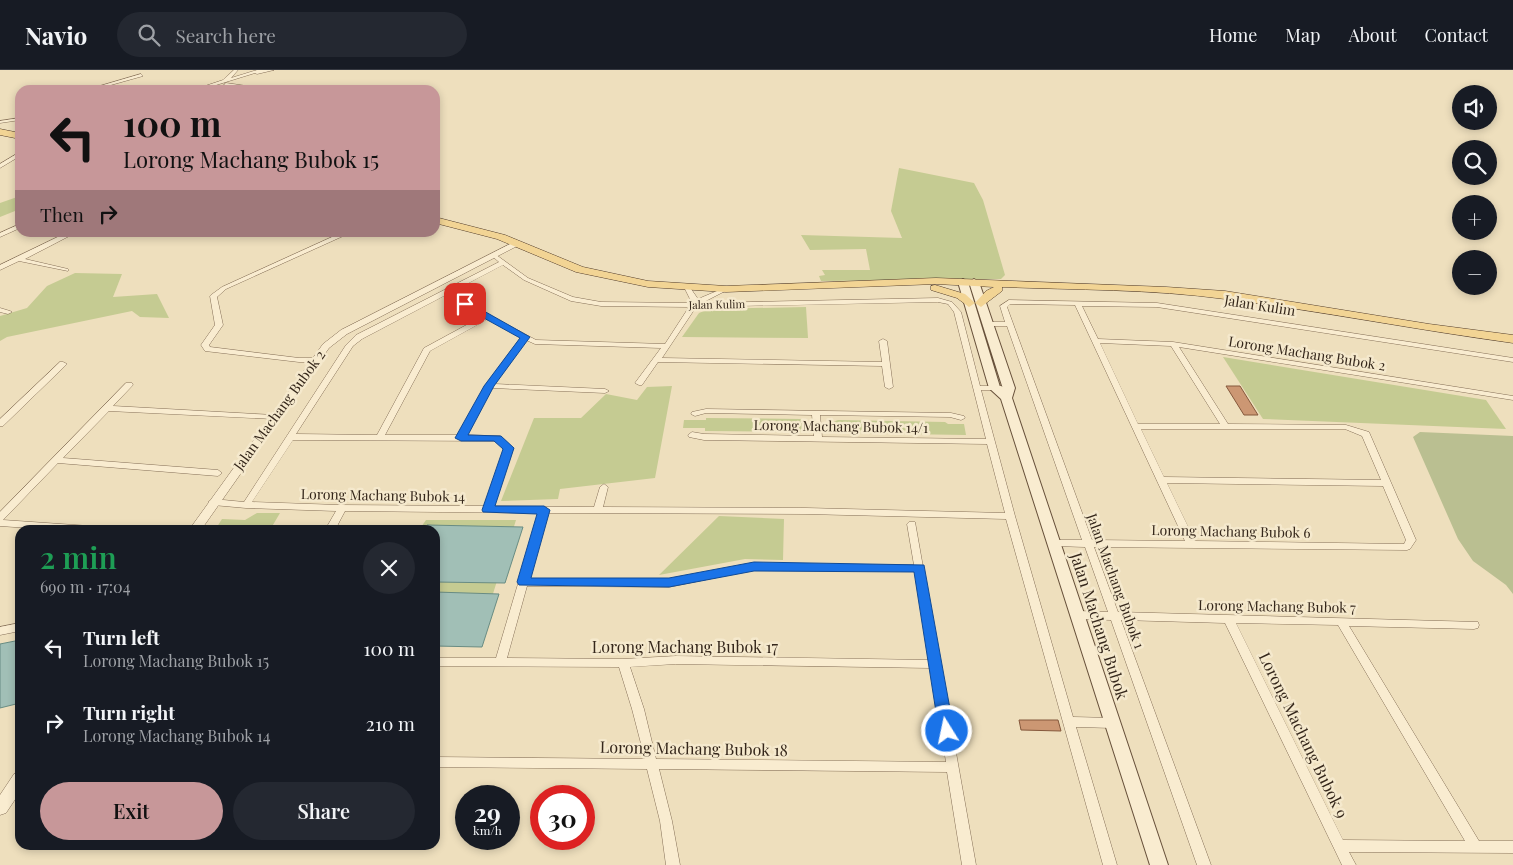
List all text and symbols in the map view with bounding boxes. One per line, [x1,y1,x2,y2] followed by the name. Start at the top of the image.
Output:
[117,12,467,57] search box
[25,19,87,51] text: Navio
[135,21,163,49] icon: search
[175,22,276,48] text: Search here
[1209,23,1257,47] text: Home
[1285,23,1320,47] text: Map
[1348,23,1397,47] text: About
[1425,23,1488,47] text: Contact
[1452,85,1497,295] map controls
[1452,85,1497,130] button: sound
[123,99,221,146] text: 100 m
[40,105,105,170] icon: left
[1452,140,1497,185] button: search
[123,144,379,174] text: Lorong Machang Bubok 15
[1452,195,1497,240] button: +
[94,200,122,228] icon: right
[40,201,84,227] text: Then
[1452,250,1497,295] button: −
[444,283,486,325] pin
[451,290,479,318] icon: arrive
[1222,290,1298,320] street label: Jalan Kulim
[688,296,746,312] street label: Jalan Kulim
[1227,331,1387,375] street label: Lorong Machang Bubok 2
[228,346,329,475] street label: Jalan Machang Bubok 2
[754,415,928,437] street label: Lorong Machang Bubok 14/1
[301,484,465,506] street label: Lorong Machang Bubok 14
[1084,511,1148,651] street label: Jalan Machang Bubok 1
[1151,520,1311,542] street label: Lorong Machang Bubok 6
[40,537,117,577] text: 2 min
[363,542,415,594] button: close
[1067,550,1133,702] street label: Jalan Machang Bubok
[40,576,131,597] text: 690 m · 17:04
[1198,595,1356,617] street label: Lorong Machang Bubok 7
[83,624,160,650] text: Turn left
[40,634,68,662] icon: left
[364,635,415,661] text: 100 m
[592,636,779,657] street label: Lorong Machang Bubok 17
[1255,649,1353,821] street label: Lorong Machang Bubok 9
[83,650,269,671] text: Lorong Machang Bubok 15
[83,699,175,725] text: Turn right
[920,704,972,756] position arrow
[40,709,68,737] icon: right
[366,710,415,736] text: 210 m
[83,725,271,746] text: Lorong Machang Bubok 14
[600,736,788,760] street label: Lorong Machang Bubok 18
[40,782,223,840] button: Exit
[233,782,415,840] button: Share
[530,785,595,850] speed limit sign: 30
[474,795,501,828] text: 29
[473,822,502,838] text: km/h

